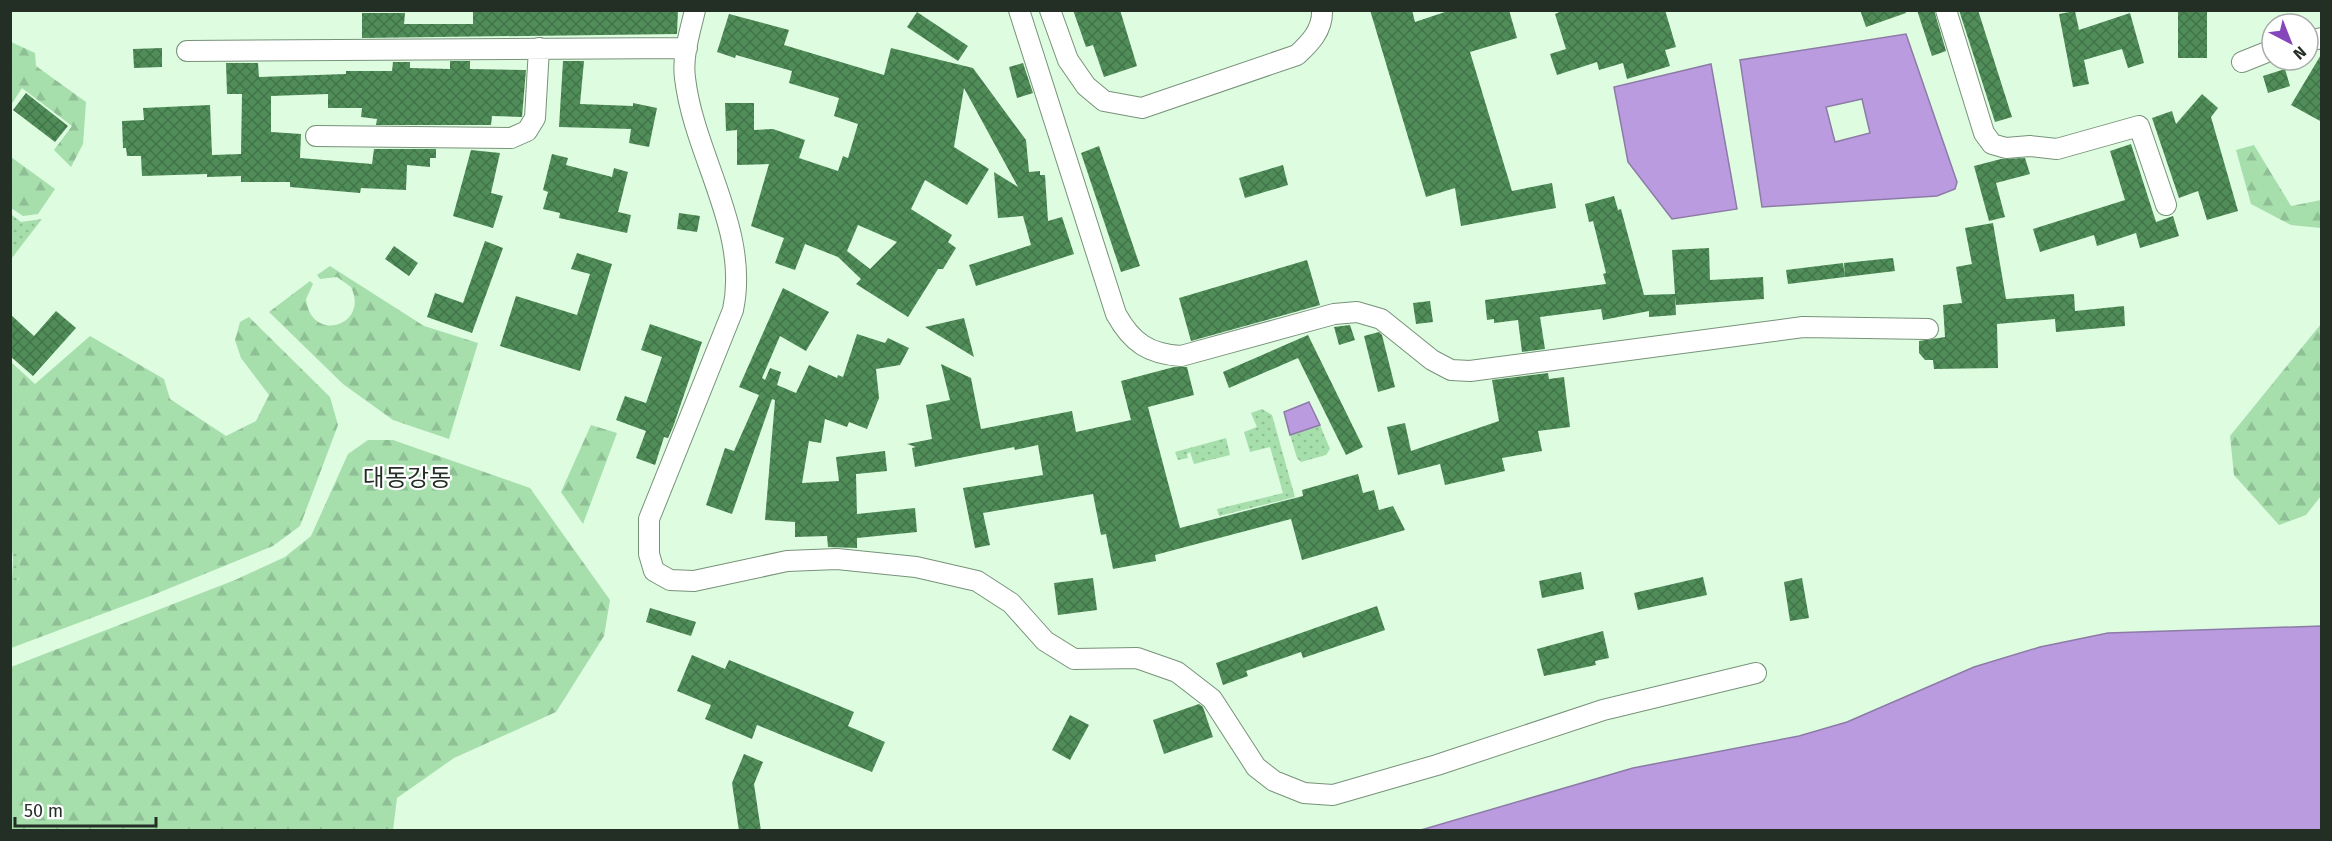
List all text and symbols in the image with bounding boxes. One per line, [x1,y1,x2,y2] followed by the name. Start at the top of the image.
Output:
[2260,12,2320,72] north arrow
[2289,42,2310,63] text: N
[363,464,451,492] district label: 대동강동
[15,790,156,828] scale bar
[24,800,63,822] text: 50 m

